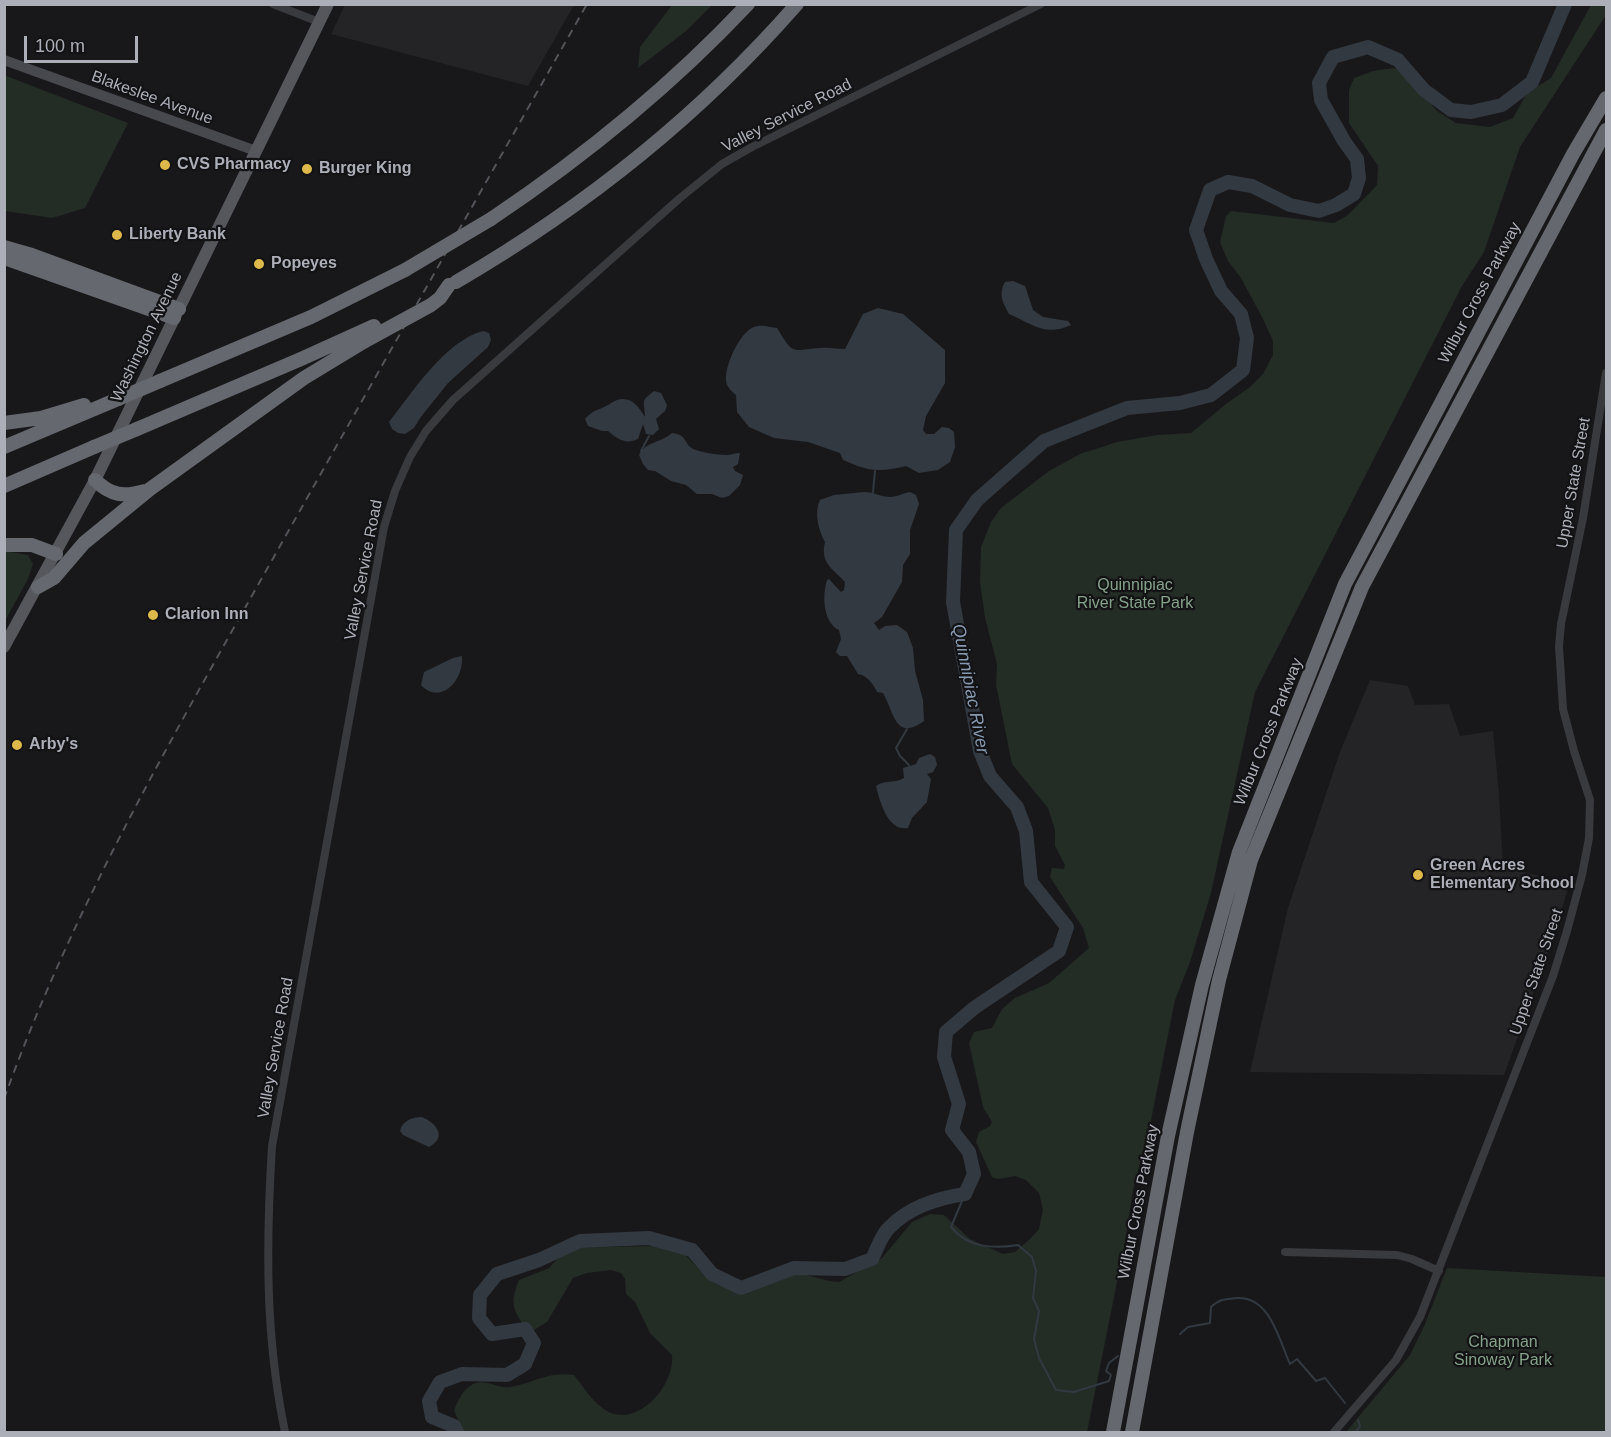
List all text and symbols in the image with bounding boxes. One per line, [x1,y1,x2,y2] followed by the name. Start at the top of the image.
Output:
[27,24,141,62] scale bar
[35,36,85,56] text: 100 m
[89,67,215,129] street label: Blakeslee Avenue
[719,75,855,157] street label: Valley Service Road
[177,155,291,175] place label: CVS Pharmacy
[158,158,172,172] marker: CVS Pharmacy
[319,159,411,179] place label: Burger King
[300,162,314,176] marker: Burger King
[1435,219,1525,367] street label: Wilbur Cross Parkway
[129,225,226,245] place label: Liberty Bank
[110,228,124,242] marker: Liberty Bank
[271,254,337,274] place label: Popeyes
[252,257,266,271] marker: Popeyes
[107,269,187,405] street label: Washington Avenue
[1553,416,1595,550] street label: Upper State Street
[341,498,387,642] street label: Valley Service Road
[1077,576,1193,614] park label: Quinnipiac River State Park
[165,605,249,625] place label: Clarion Inn
[146,608,160,622] marker: Clarion Inn
[947,622,993,756] water label: Quinnipiac River
[1231,655,1307,809] street label: Wilbur Cross Parkway
[29,735,78,755] place label: Arby's
[10,738,24,752] marker: Arby's
[1430,856,1574,894] place label: Green Acres Elementary School
[1411,868,1425,882] marker: Green Acres Elementary School
[1506,906,1568,1038] street label: Upper State Street
[254,976,298,1120] street label: Valley Service Road
[1115,1123,1163,1281] street label: Wilbur Cross Parkway
[1454,1333,1552,1371] park label: Chapman Sinoway Park

